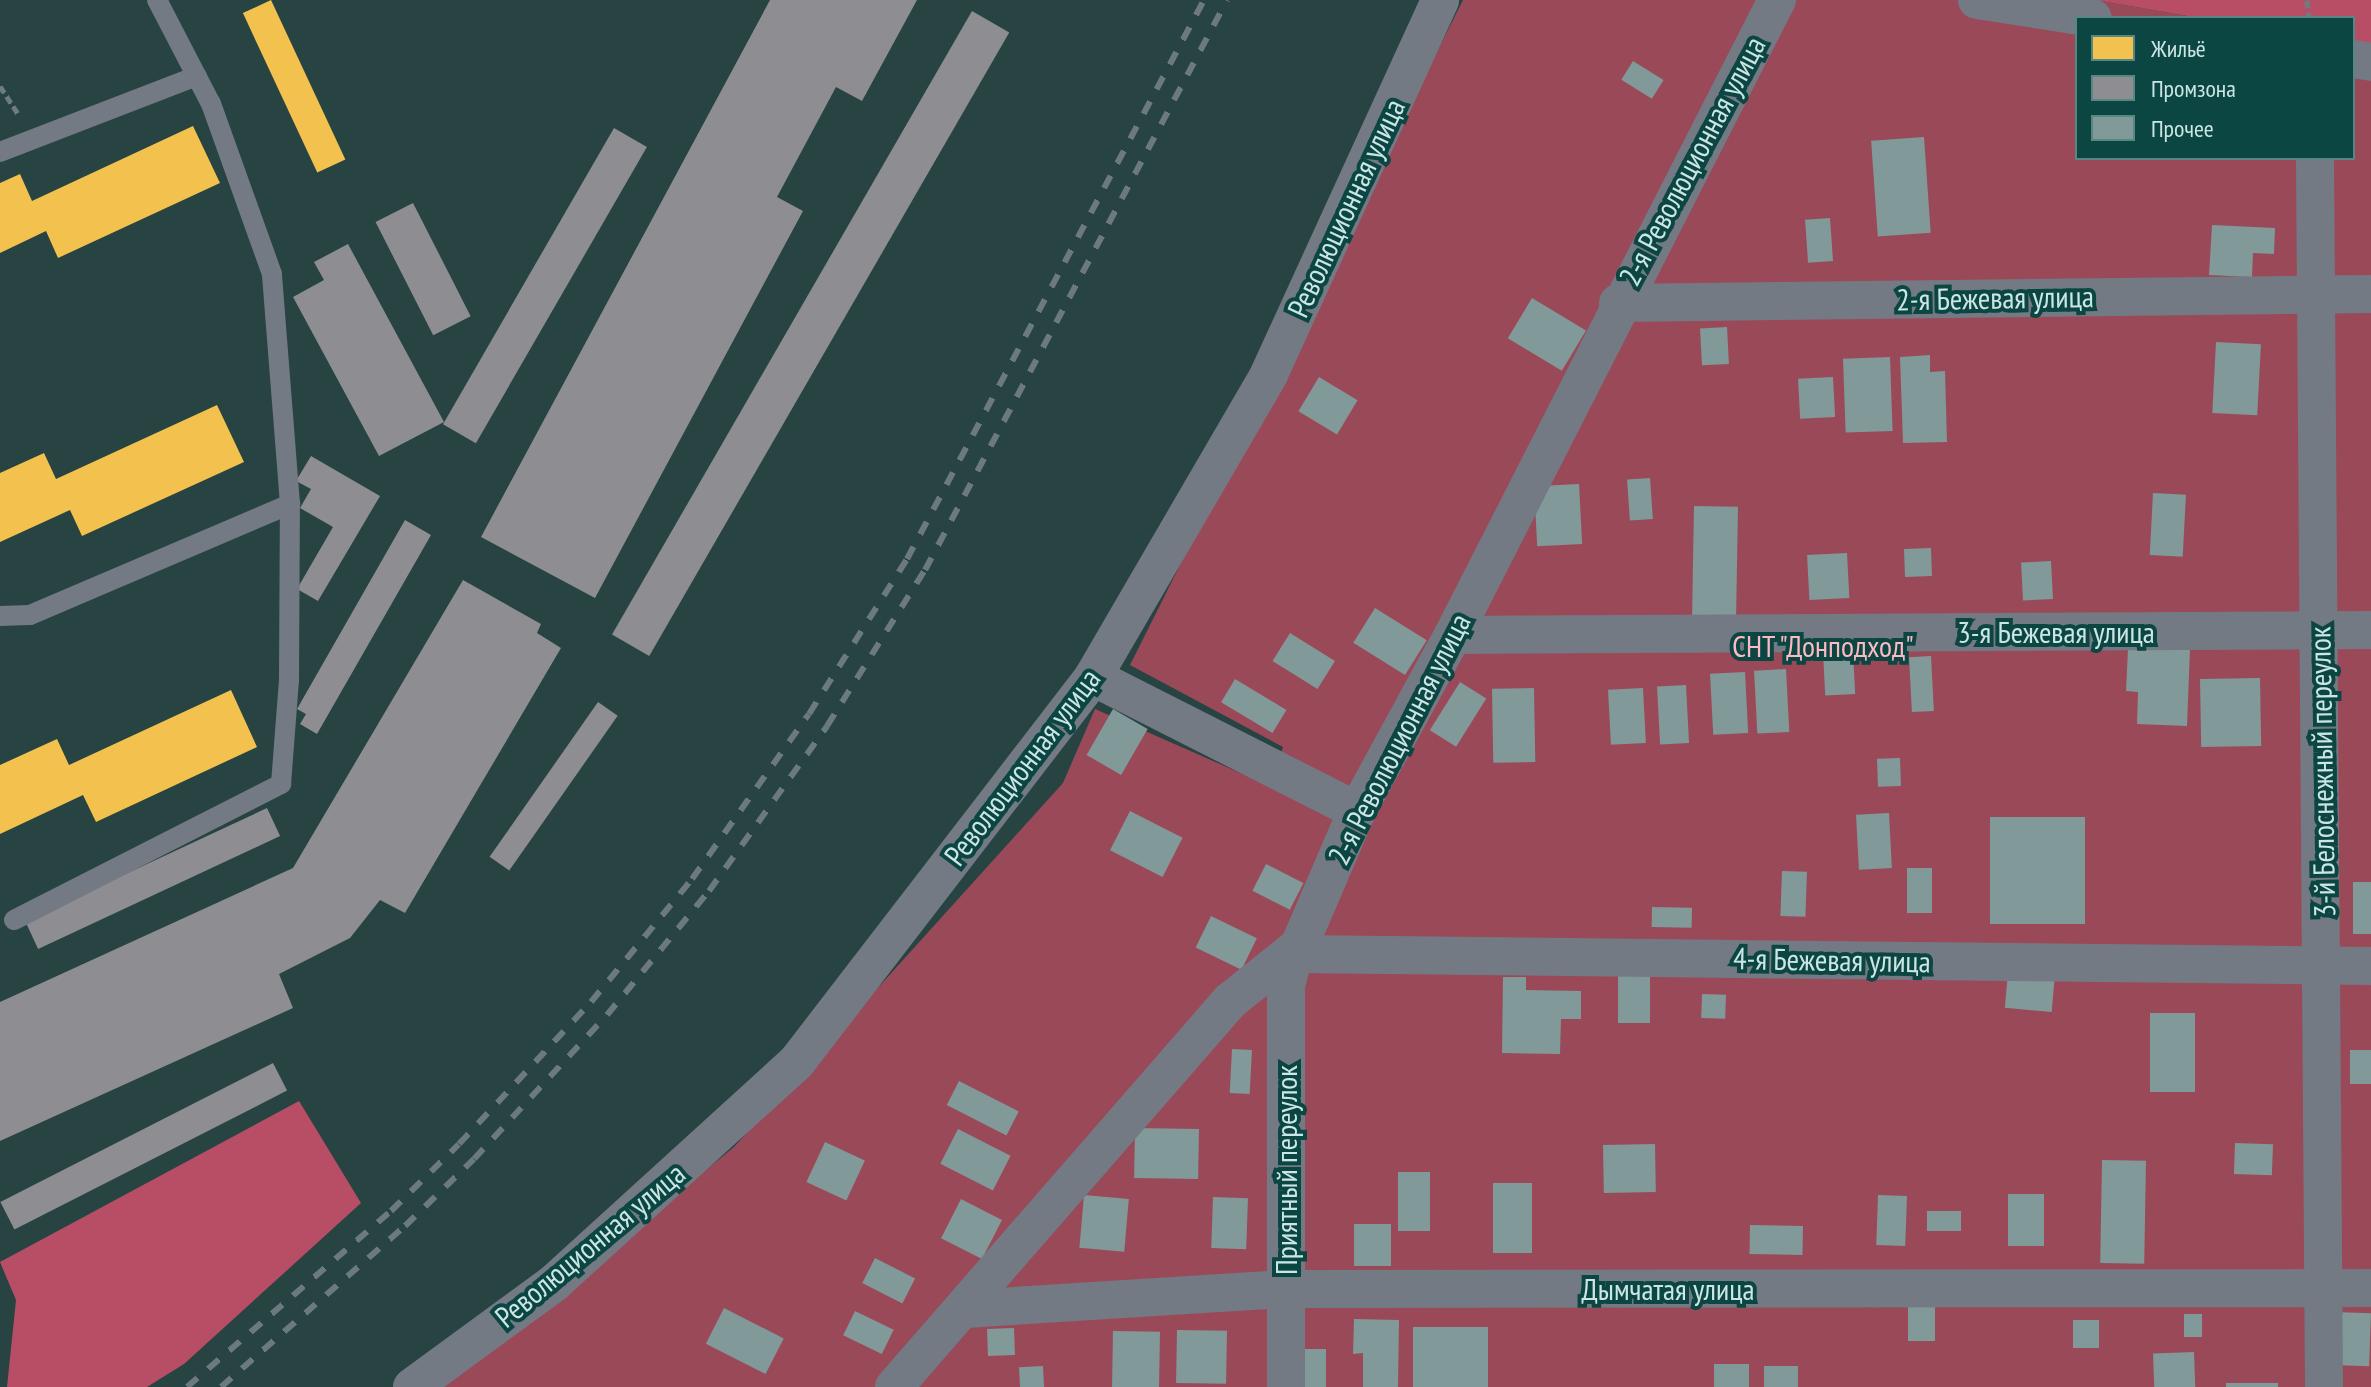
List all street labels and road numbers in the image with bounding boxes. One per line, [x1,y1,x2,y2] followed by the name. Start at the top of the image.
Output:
[1611,30,1773,292] street label: 2-я Революционная улица
[1280,93,1412,323] street label: Революционная улица
[1896,278,2094,318] street label: 2-я Бежевая улица
[1320,607,1478,871] street label: 2-я Революционная улица
[1957,614,2155,650] street label: 3-я Бежевая улица
[2301,626,2343,918] street label: 3-й Белоснежный переулок
[936,662,1108,872] street label: Революционная улица
[1733,940,1931,980] street label: 4-я Бежевая улица
[1268,1065,1304,1275] street label: Приятный переулок
[488,1155,692,1335] street label: Революционная улица
[1581,1271,1755,1307] street label: Дымчатая улица

